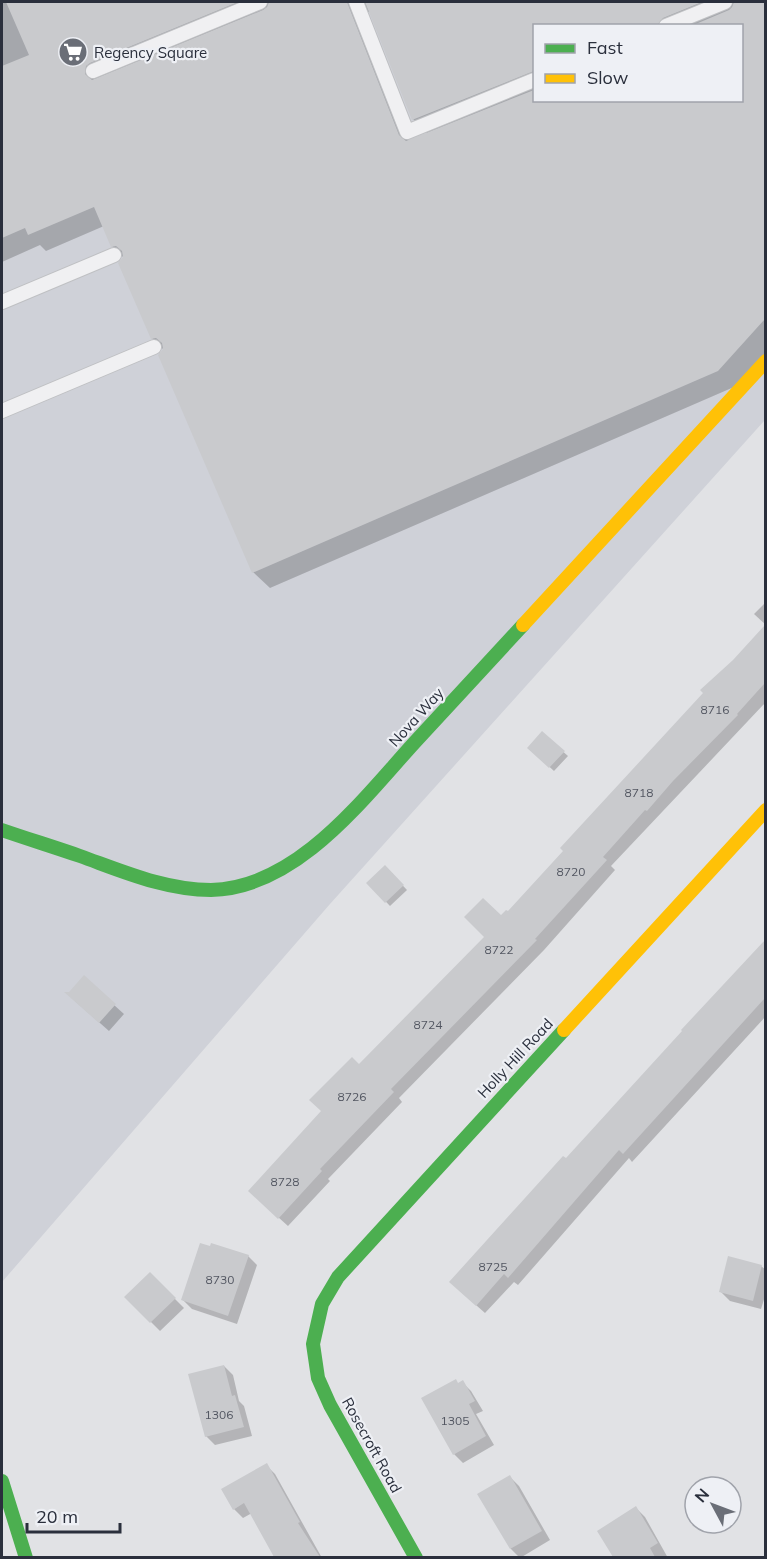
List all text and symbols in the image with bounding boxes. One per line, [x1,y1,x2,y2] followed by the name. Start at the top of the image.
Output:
[533,24,743,102] legend
[57,36,89,68] supermarket icon: Regency Square
[587,36,623,59] text: Fast
[94,43,207,62] place label: Regency Square
[587,66,629,89] text: Slow
[384,683,448,751] street label: Nova Way
[701,702,729,717] house number: 8716
[625,785,653,800] house number: 8718
[557,864,585,879] house number: 8720
[485,942,513,957] house number: 8722
[473,1014,557,1102] street label: Holly Hill Road
[414,1017,442,1032] house number: 8724
[338,1089,366,1104] house number: 8726
[271,1174,299,1189] house number: 8728
[479,1259,507,1274] house number: 8725
[206,1272,234,1287] house number: 8730
[338,1394,406,1496] street label: Rosecroft Road
[205,1407,233,1422] house number: 1306
[441,1413,469,1428] house number: 1305
[683,1475,743,1535] north arrow
[690,1484,713,1506] text: N
[27,1496,120,1534] scale bar
[36,1505,78,1528] text: 20 m

